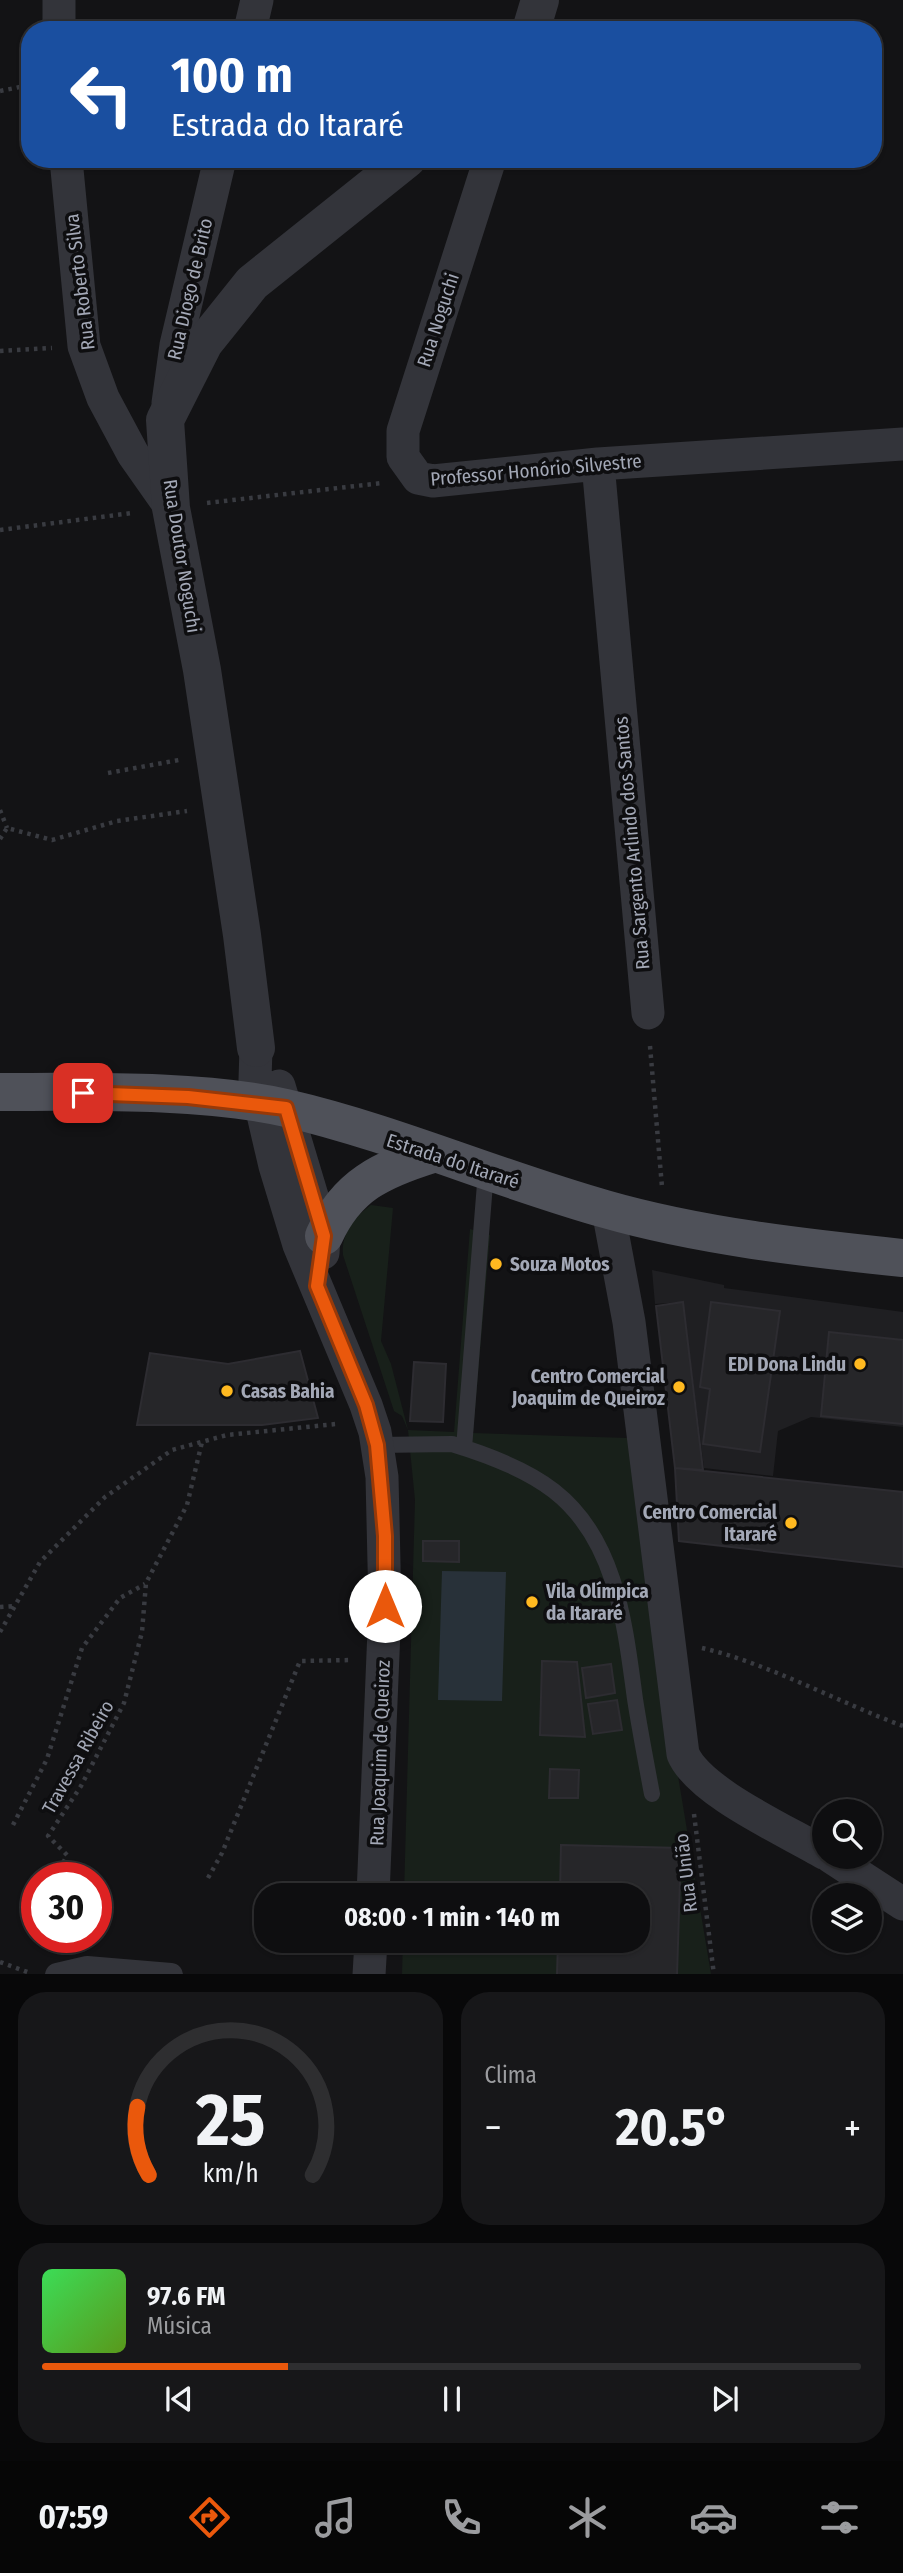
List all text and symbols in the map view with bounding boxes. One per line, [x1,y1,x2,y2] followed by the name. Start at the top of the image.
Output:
[171,46,293,105] text: 100 m
[56,49,147,140] icon: left
[171,106,404,144] text: Estrada do Itararé
[60,213,100,351] street label: Rua Roberto Silva
[163,216,217,362] street label: Rua Diogo de Brito
[412,270,464,370] street label: Rua Noguchi
[430,449,642,491] street label: Professor Honório Silvestre
[159,478,205,634] street label: Rua Doutor Noguchi
[609,715,655,971] street label: Rua Sargento Arlindo dos Santos
[53,1063,113,1123] pin
[64,1074,102,1112] icon: arrive
[384,1129,522,1193] street label: Estrada do Itararé
[510,1253,610,1276] place label: Souza Motos
[488,1256,504,1272] marker: Souza Motos
[728,1353,846,1376] place label: EDI Dona Lindu
[852,1356,868,1372] marker: EDI Dona Lindu
[511,1365,666,1410] place label: Centro Comercial Joaquim de Queiroz
[671,1379,687,1395] marker: Centro Comercial Joaquim de Queiroz
[241,1380,334,1403] place label: Casas Bahia
[219,1383,235,1399] marker: Casas Bahia
[643,1501,778,1546] place label: Centro Comercial Itararé
[783,1515,799,1531] marker: Centro Comercial Itararé
[348,1569,422,1643] position arrow
[545,1580,649,1625] place label: Vila Olímpica da Itararé
[524,1594,540,1610] marker: Vila Olímpica da Itararé
[365,1659,395,1846] street label: Rua Joaquim de Queiroz
[37,1696,119,1818] street label: Travessa Ribeiro
[812,1799,882,1953] map controls
[812,1799,882,1869] button: search
[670,1832,702,1914] street label: Rua União
[21,1862,112,1953] speed limit sign: 30
[812,1883,882,1953] button: layers
[344,1902,560,1933] text: 08:00 · 1 min · 140 m
[485,2061,537,2089] text: Clima
[195,2077,265,2164] text: 25
[616,2096,730,2159] text: 20.5°
[485,2105,502,2151] text: −
[844,2105,861,2151] text: +
[202,2158,258,2188] text: km/h
[147,2281,225,2312] text: 97.6 FM
[147,2312,212,2340] text: Música
[160,2380,198,2418] icon: previous
[433,2380,471,2418] icon: pause
[706,2380,744,2418] icon: next
[185,2493,234,2542] icon: directions
[311,2493,360,2542] icon: music
[437,2493,486,2542] icon: phone
[563,2493,612,2542] icon: climate
[689,2493,738,2542] icon: car
[815,2493,864,2542] icon: filters
[39,2498,108,2536] text: 07:59

